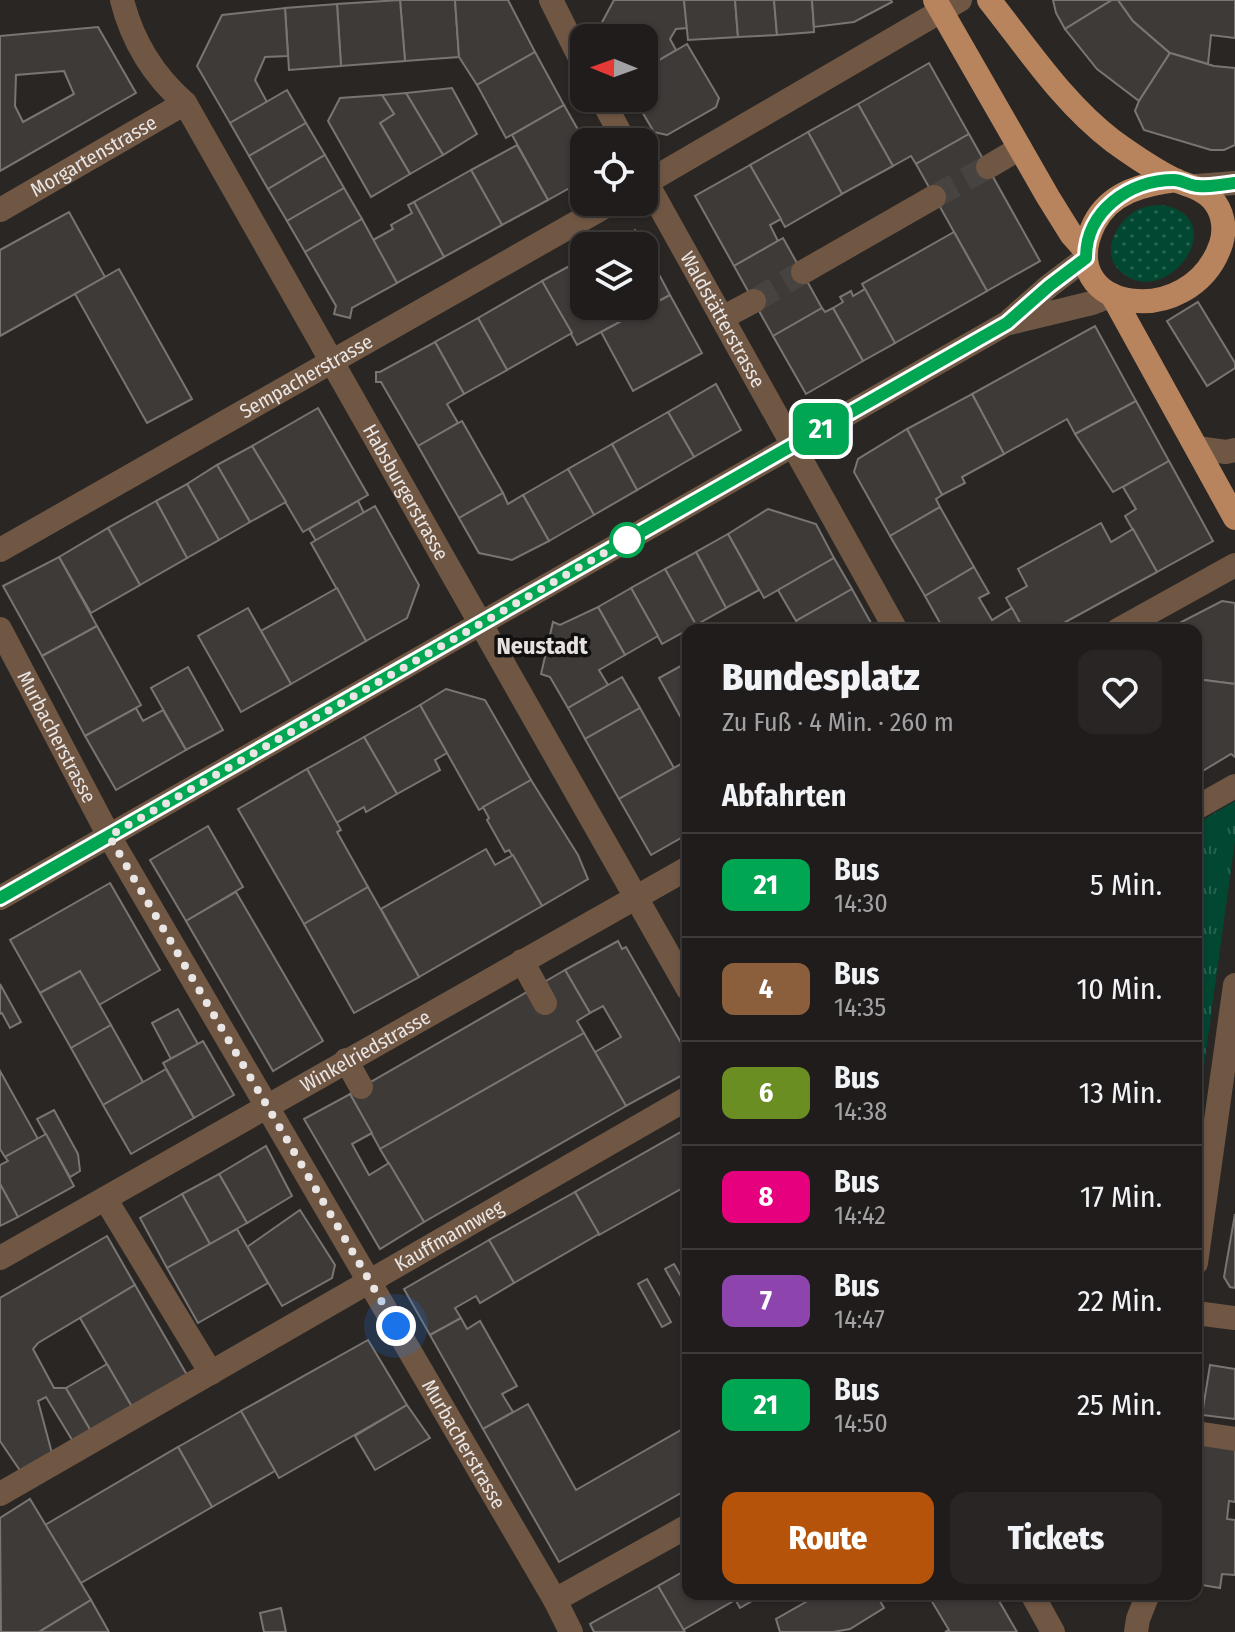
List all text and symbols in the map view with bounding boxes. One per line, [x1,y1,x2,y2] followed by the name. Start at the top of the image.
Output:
[570,24,658,112] north arrow
[570,24,658,320] map controls
[26,110,161,202] street label: Morgartenstrasse
[570,128,658,216] button: locate
[570,232,658,320] button: layers
[675,247,770,392] street label: Waldstätterstrasse
[235,329,377,423] street label: Sempacherstrasse
[785,403,857,455] line badge: 21
[809,412,833,445] text: 21
[358,420,454,564] street label: Habsburgerstrasse
[610,523,644,557] unlabelled marker
[496,632,588,660] district label: Neustadt
[1078,650,1162,734] button: heart
[722,654,920,700] text: Bundesplatz
[12,667,101,807] street label: Murbacherstrasse
[722,707,954,738] text: Zu Fuß · 4 Min. · 260 m
[722,778,846,814] text: Abfahrten
[834,852,879,888] text: Bus
[1090,867,1162,903] text: 5 Min.
[754,868,778,901] text: 21
[834,888,888,919] text: 14:30
[834,956,879,992] text: Bus
[1077,971,1162,1007] text: 10 Min.
[759,972,773,1005] text: 4
[834,992,886,1023] text: 14:35
[296,1005,435,1097] street label: Winkelriedstrasse
[834,1060,879,1096] text: Bus
[1079,1075,1162,1111] text: 13 Min.
[759,1076,773,1109] text: 6
[834,1096,887,1127] text: 14:38
[834,1164,879,1200] text: Bus
[1080,1179,1162,1215] text: 17 Min.
[759,1180,773,1213] text: 8
[390,1195,508,1276] street label: Kauffmannweg
[834,1200,886,1231] text: 14:42
[834,1268,879,1304] text: Bus
[1077,1283,1162,1319] text: 22 Min.
[760,1284,772,1317] text: 7
[834,1304,885,1335] text: 14:47
[376,1306,416,1346] your location
[834,1372,879,1408] text: Bus
[417,1375,511,1513] street label: Murbacherstrasse
[1077,1387,1162,1423] text: 25 Min.
[754,1388,778,1421] text: 21
[834,1408,888,1439] text: 14:50
[722,1492,934,1584] button: Route
[950,1492,1162,1584] button: Tickets

